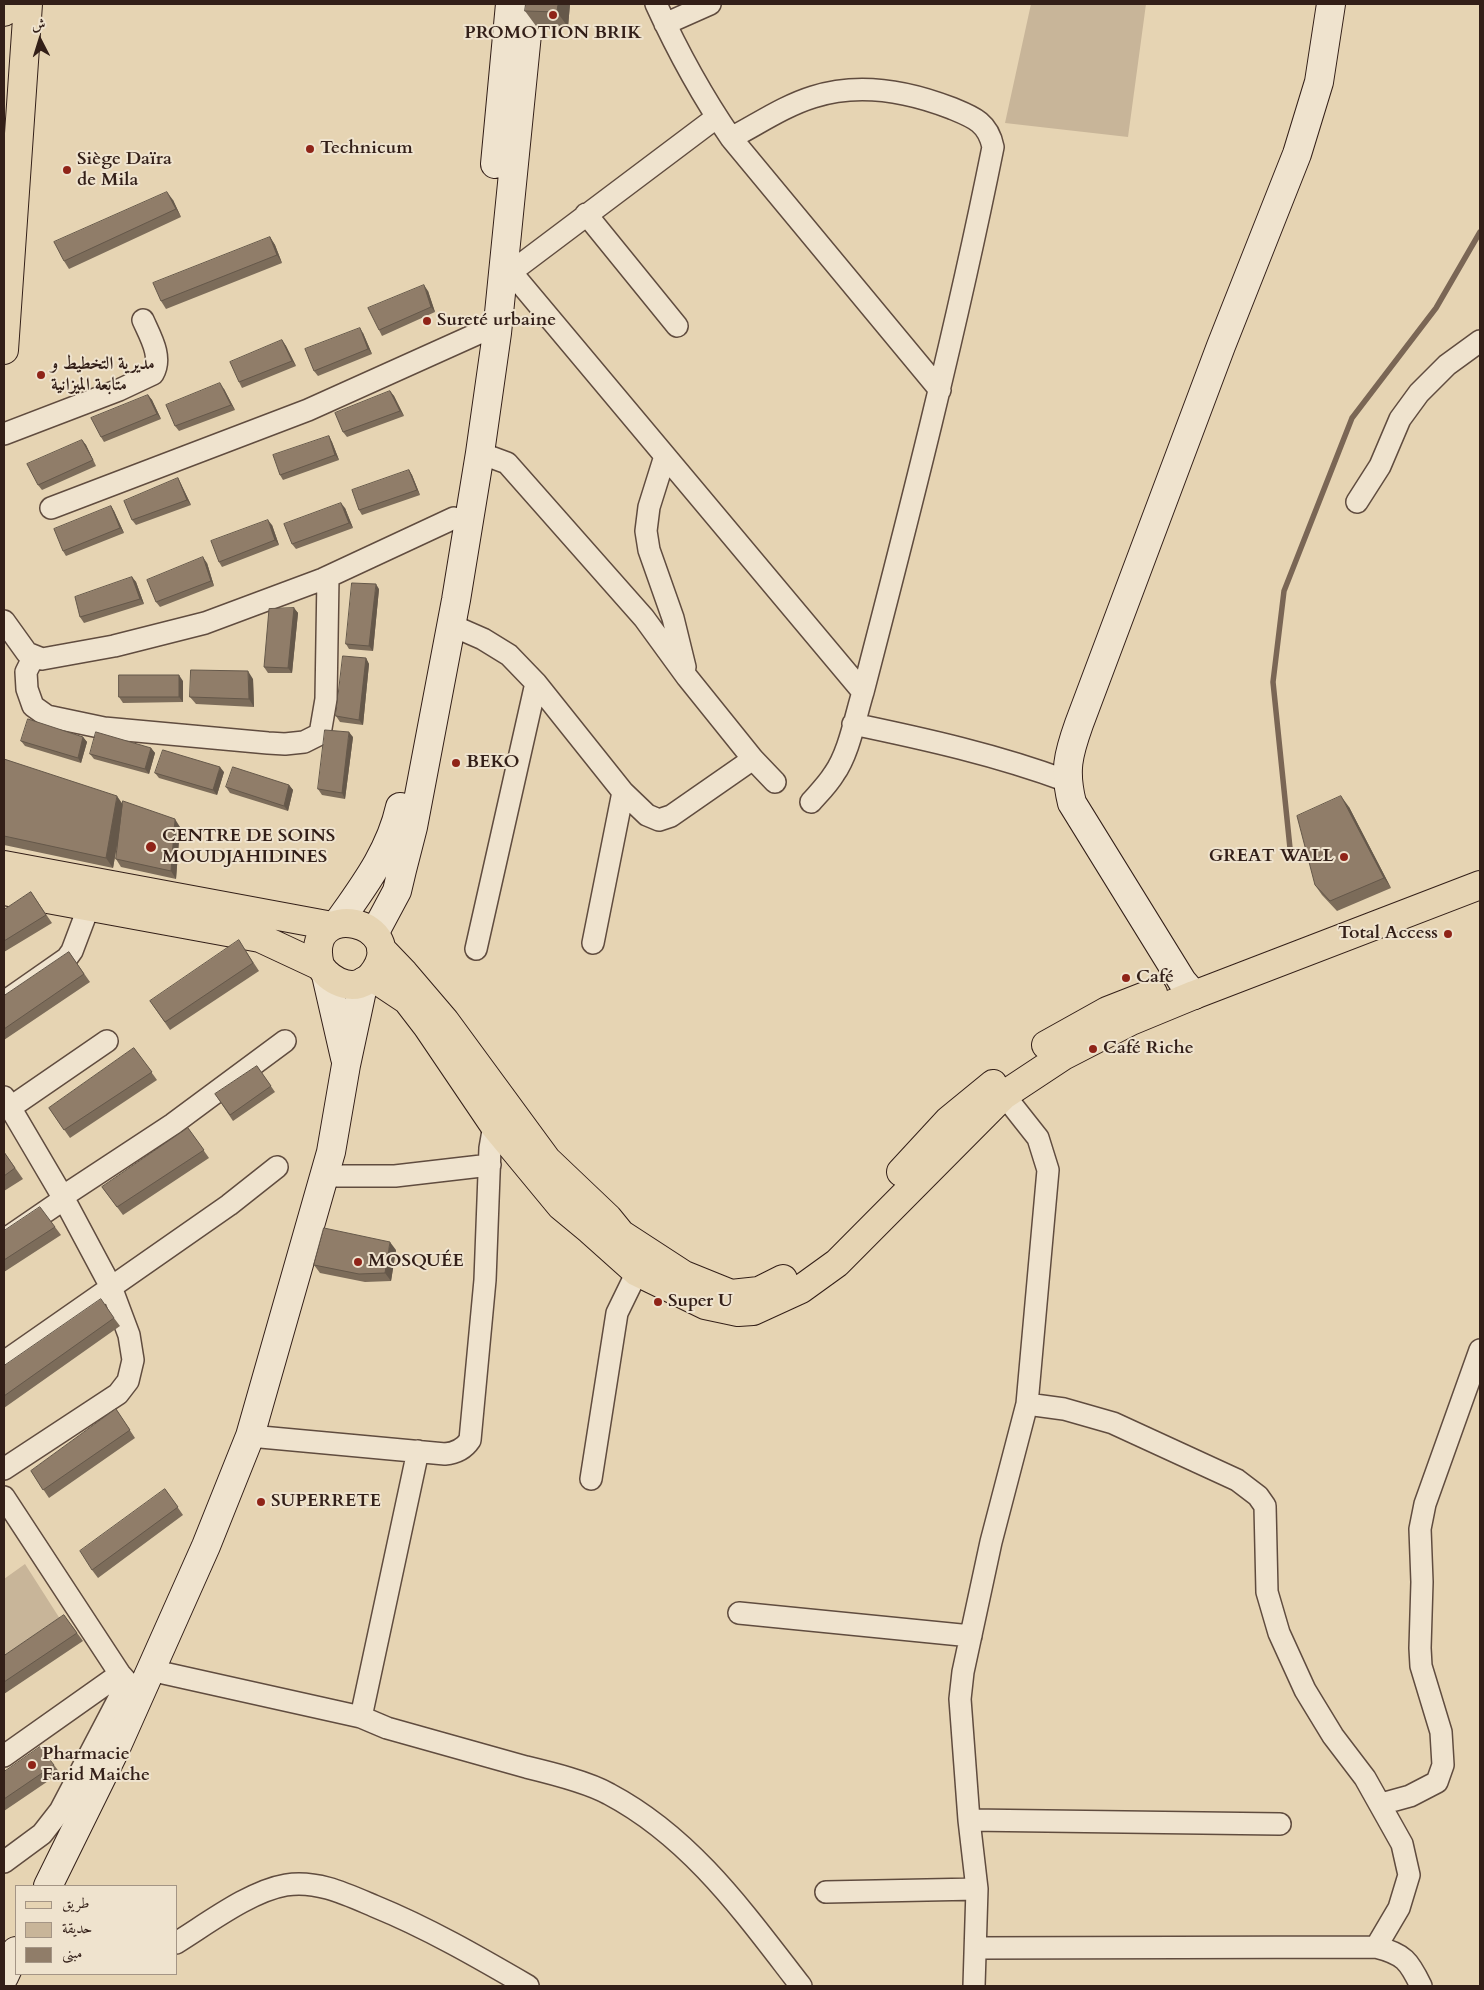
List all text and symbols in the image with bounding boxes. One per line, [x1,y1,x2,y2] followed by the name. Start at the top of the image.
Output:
[547,9,559,21] marker: PROMOTION BRIK
[31,14,46,35] text: ش
[15,15,65,65] north arrow
[464,23,642,45] place label: PROMOTION BRIK
[320,138,413,160] place label: Technicum
[304,143,316,155] marker: Technicum
[77,149,172,192] place label: Siège Daïra de Mila
[61,164,73,176] marker: Siège Daïra de Mila
[437,310,556,332] place label: Sureté urbaine
[421,315,433,327] marker: Sureté urbaine
[51,354,155,396] place label: مديرية التخطيط و متابعة الميزانية
[35,369,47,381] marker: مديرية التخطيط و متابعة الميزانية
[466,752,519,774] place label: BEKO
[450,757,462,769] marker: BEKO
[162,826,335,869] place label: CENTRE DE SOINS MOUDJAHIDINES
[144,840,158,854] marker: CENTRE DE SOINS MOUDJAHIDINES
[1209,846,1334,868] place label: GREAT WALL
[1338,851,1350,863] marker: GREAT WALL
[1338,923,1438,945] place label: Total Access
[1442,928,1454,940] marker: Total Access
[1136,967,1174,989] place label: Café
[1120,972,1132,984] marker: Café
[1103,1038,1194,1060] place label: Café Riche
[1087,1043,1099,1055] marker: Café Riche
[368,1251,464,1273] place label: MOSQUÉE
[352,1256,364,1268] marker: MOSQUÉE
[668,1291,733,1313] place label: Super U
[652,1296,664,1308] marker: Super U
[271,1491,381,1513] place label: SUPERRETE
[255,1496,267,1508] marker: SUPERRETE
[42,1744,150,1786] place label: Pharmacie Farid Maiche
[26,1759,38,1771] marker: Pharmacie Farid Maiche
[15,1885,178,1975] legend
[62,1893,89,1913] text: طريق
[62,1918,92,1938] text: حديقة
[62,1943,82,1963] text: مبنى

